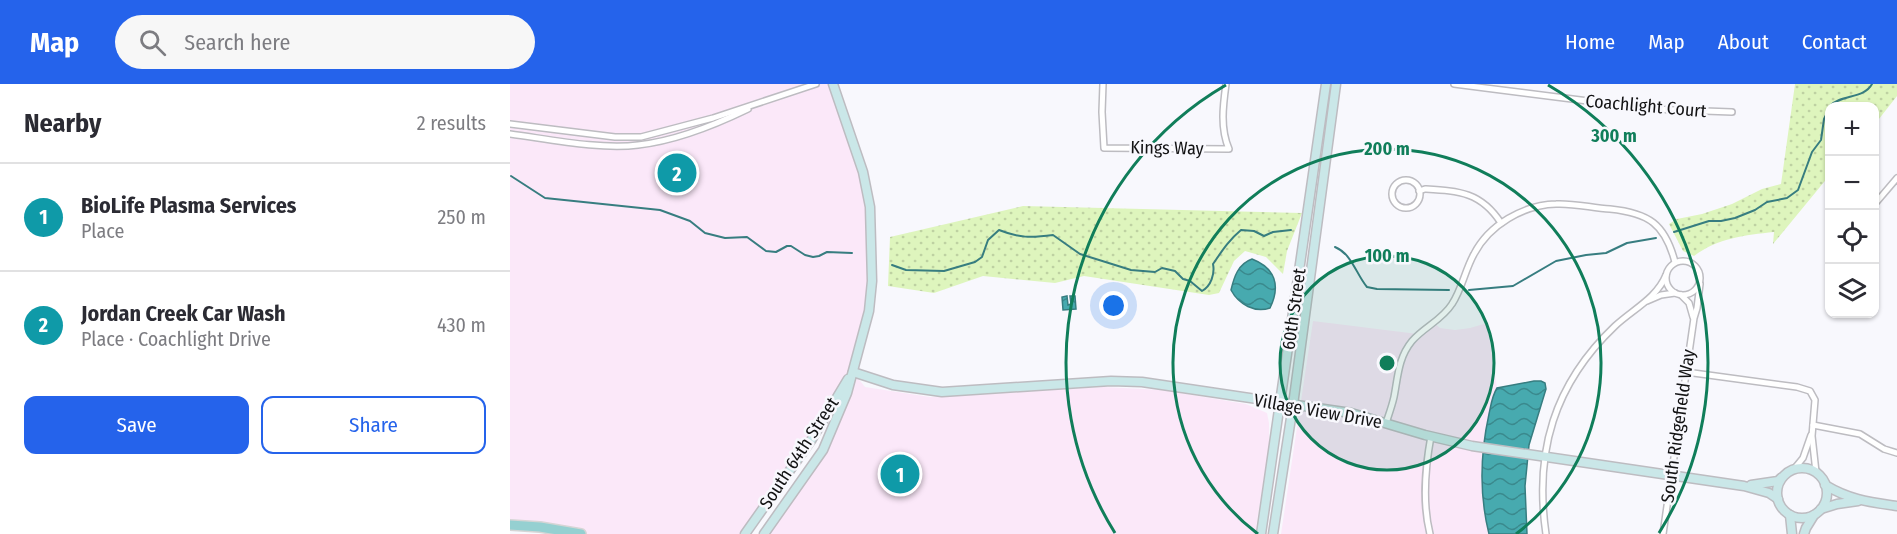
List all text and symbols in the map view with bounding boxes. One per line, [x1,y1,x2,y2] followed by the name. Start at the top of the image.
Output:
[115,15,535,69] search box
[30,26,79,59] text: Map
[136,26,169,59] icon: search
[184,29,290,56] text: Search here
[1565,29,1615,55] text: Home
[1648,29,1685,55] text: Map
[1718,29,1769,55] text: About
[1802,29,1867,55] text: Contact
[1585,90,1707,122] street label: Coachlight Court
[1825,102,1879,318] map controls
[1825,102,1879,156] button: +
[24,108,101,139] text: Nearby
[417,111,486,135] text: 2 results
[1590,125,1637,147] text: 300 m
[1130,136,1204,160] street label: Kings Way
[1363,138,1410,160] text: 200 m
[658,150,696,196] pin: 2
[1825,156,1879,210] button: −
[81,192,296,219] text: BioLife Plasma Services
[39,205,48,229] text: 1
[438,205,486,229] text: 250 m
[1825,210,1879,264] button: locate
[81,219,124,243] text: Place
[1365,245,1409,267] text: 100 m
[1825,264,1879,318] button: layers
[1277,267,1311,351] street label: 60th Street
[1099,291,1128,320] your location
[81,300,286,327] text: Jordan Creek Car Wash
[39,313,48,337] text: 2
[437,313,486,337] text: 430 m
[81,327,271,351] text: Place · Coachlight Drive
[1656,348,1700,504] street label: South Ridgefield Way
[1377,353,1397,373] centre of rings
[1252,389,1384,433] street label: Village View Drive
[755,393,843,513] street label: South 64th Street
[24,396,249,454] button: Save
[261,396,486,454] button: Share
[880,452,920,496] pin: 1

